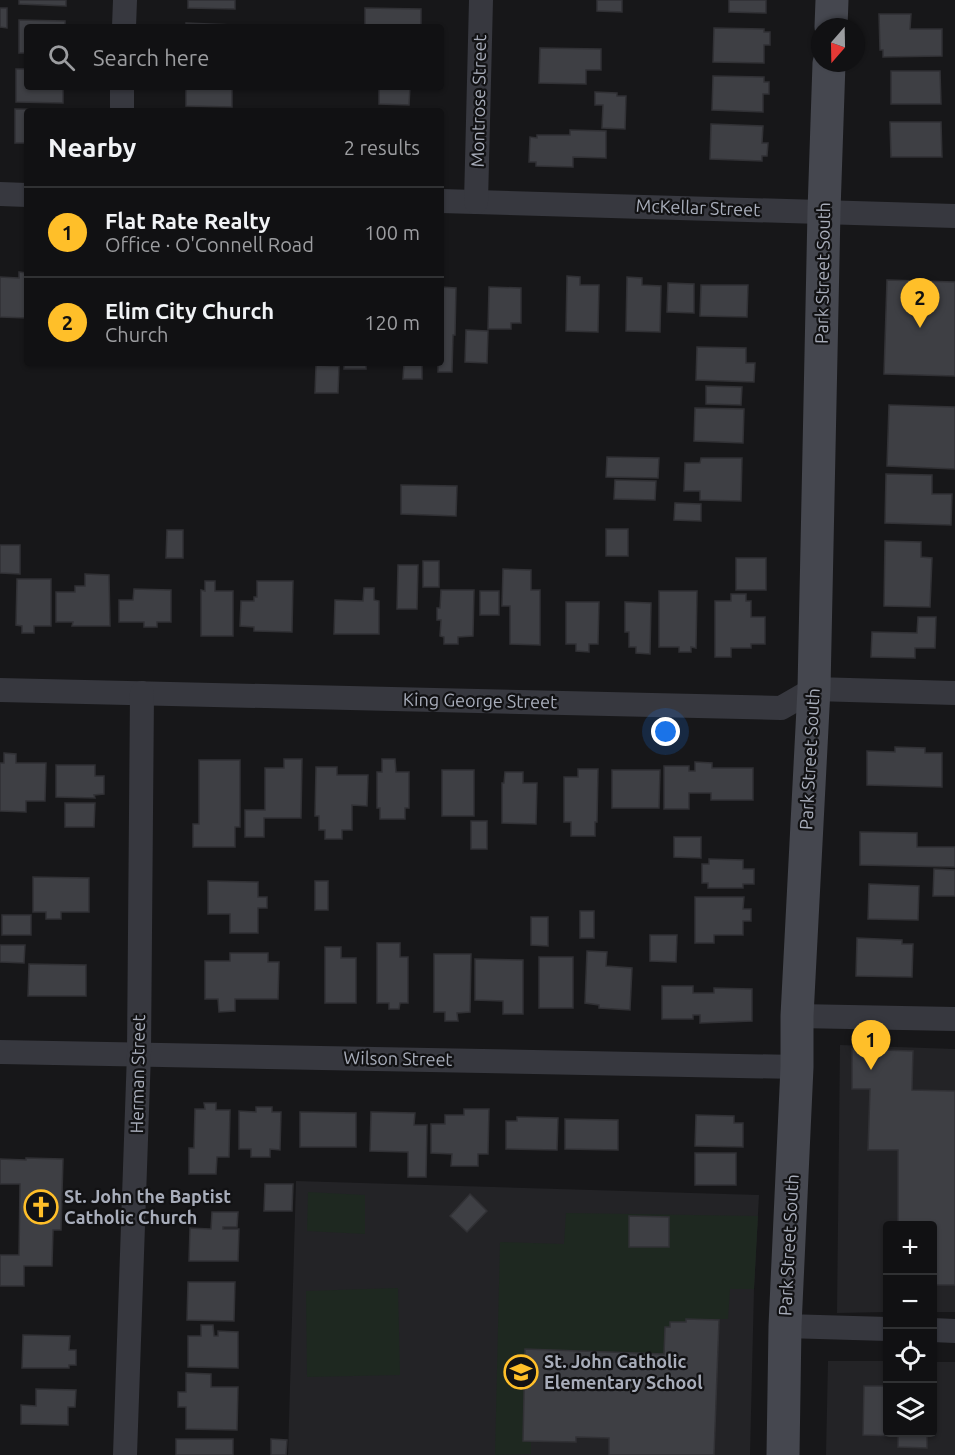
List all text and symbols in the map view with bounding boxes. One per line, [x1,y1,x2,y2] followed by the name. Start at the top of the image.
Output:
[811,18,865,72] north arrow
[24,24,444,90] search box
[467,34,489,168] street label: Montrose Street
[45,41,78,74] icon: search
[93,45,209,70] text: Search here
[48,133,136,162] text: Nearby
[344,136,420,159] text: 2 results
[635,195,761,219] street label: McKellar Street
[811,202,833,344] street label: Park Street South
[105,208,271,233] text: Flat Rate Realty
[62,221,73,244] text: 1
[364,221,420,244] text: 100 m
[105,233,314,256] text: Office · O'Connell Road
[900,278,940,328] pin: 2
[105,298,274,323] text: Elim City Church
[62,311,73,334] text: 2
[364,311,420,334] text: 120 m
[105,323,168,346] text: Church
[795,688,823,830] street label: Park Street South
[403,689,557,711] street label: King George Street
[651,717,680,746] your location
[126,1014,148,1134] street label: Herman Street
[852,1020,890,1070] pin: 1
[343,1047,453,1069] street label: Wilson Street
[774,1174,802,1316] street label: Park Street South
[64,1186,231,1227] place label: St. John the Baptist Catholic Church
[23,1189,59,1225] church icon: St. John the Baptist Catholic Church
[883,1221,937,1437] map controls
[883,1221,937,1275] button: +
[883,1275,937,1329] button: −
[883,1329,937,1383] button: locate
[544,1351,703,1392] place label: St. John Catholic Elementary School
[503,1354,539,1390] school or university icon: St. John Catholic Elementary School
[883,1383,937,1437] button: layers

